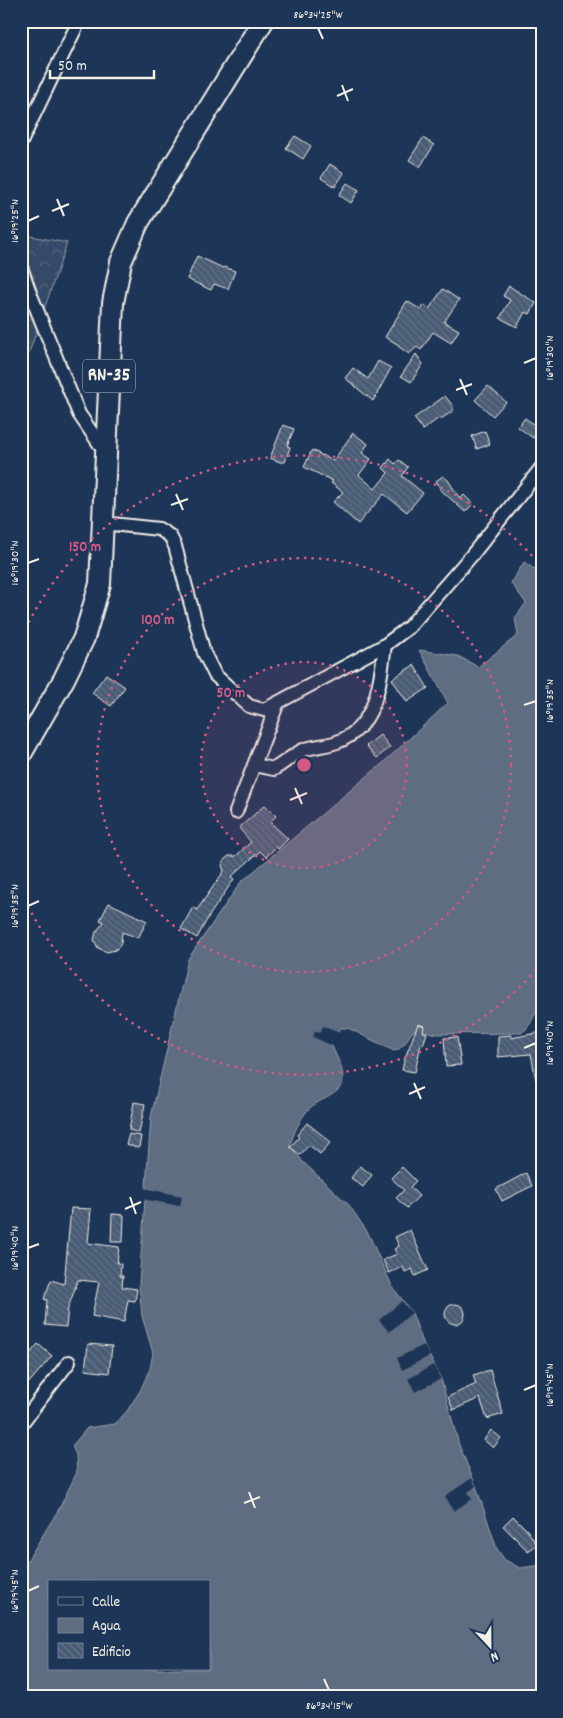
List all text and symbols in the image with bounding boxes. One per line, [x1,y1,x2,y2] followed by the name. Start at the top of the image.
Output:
[293,7,343,24] text: 86°34'25"W
[50,48,154,80] scale bar
[58,56,87,78] text: 50 m
[7,199,24,243] text: 16°19'25"N
[542,335,559,380] text: 16°19'30"N
[83,360,135,392] road number: RN-35
[69,537,101,559] text: 150 m
[7,540,24,585] text: 16°19'30"N
[141,610,175,632] text: 100 m
[542,679,559,723] text: 16°19'35"N
[217,683,245,705] text: 50 m
[295,756,313,774] centre of rings
[7,884,24,928] text: 16°19'35"N
[542,1021,559,1065] text: 16°19'40"N
[7,1226,24,1270] text: 16°19'40"N
[542,1363,559,1407] text: 16°19'45"N
[7,1569,24,1613] text: 16°19'45"N
[48,1580,210,1670] legend
[92,1592,121,1614] text: Calle
[92,1616,121,1638] text: Agua
[466,1620,516,1670] north arrow
[92,1642,131,1664] text: Edificio
[487,1646,501,1667] text: N
[306,1698,352,1715] text: 86°34'15"W

